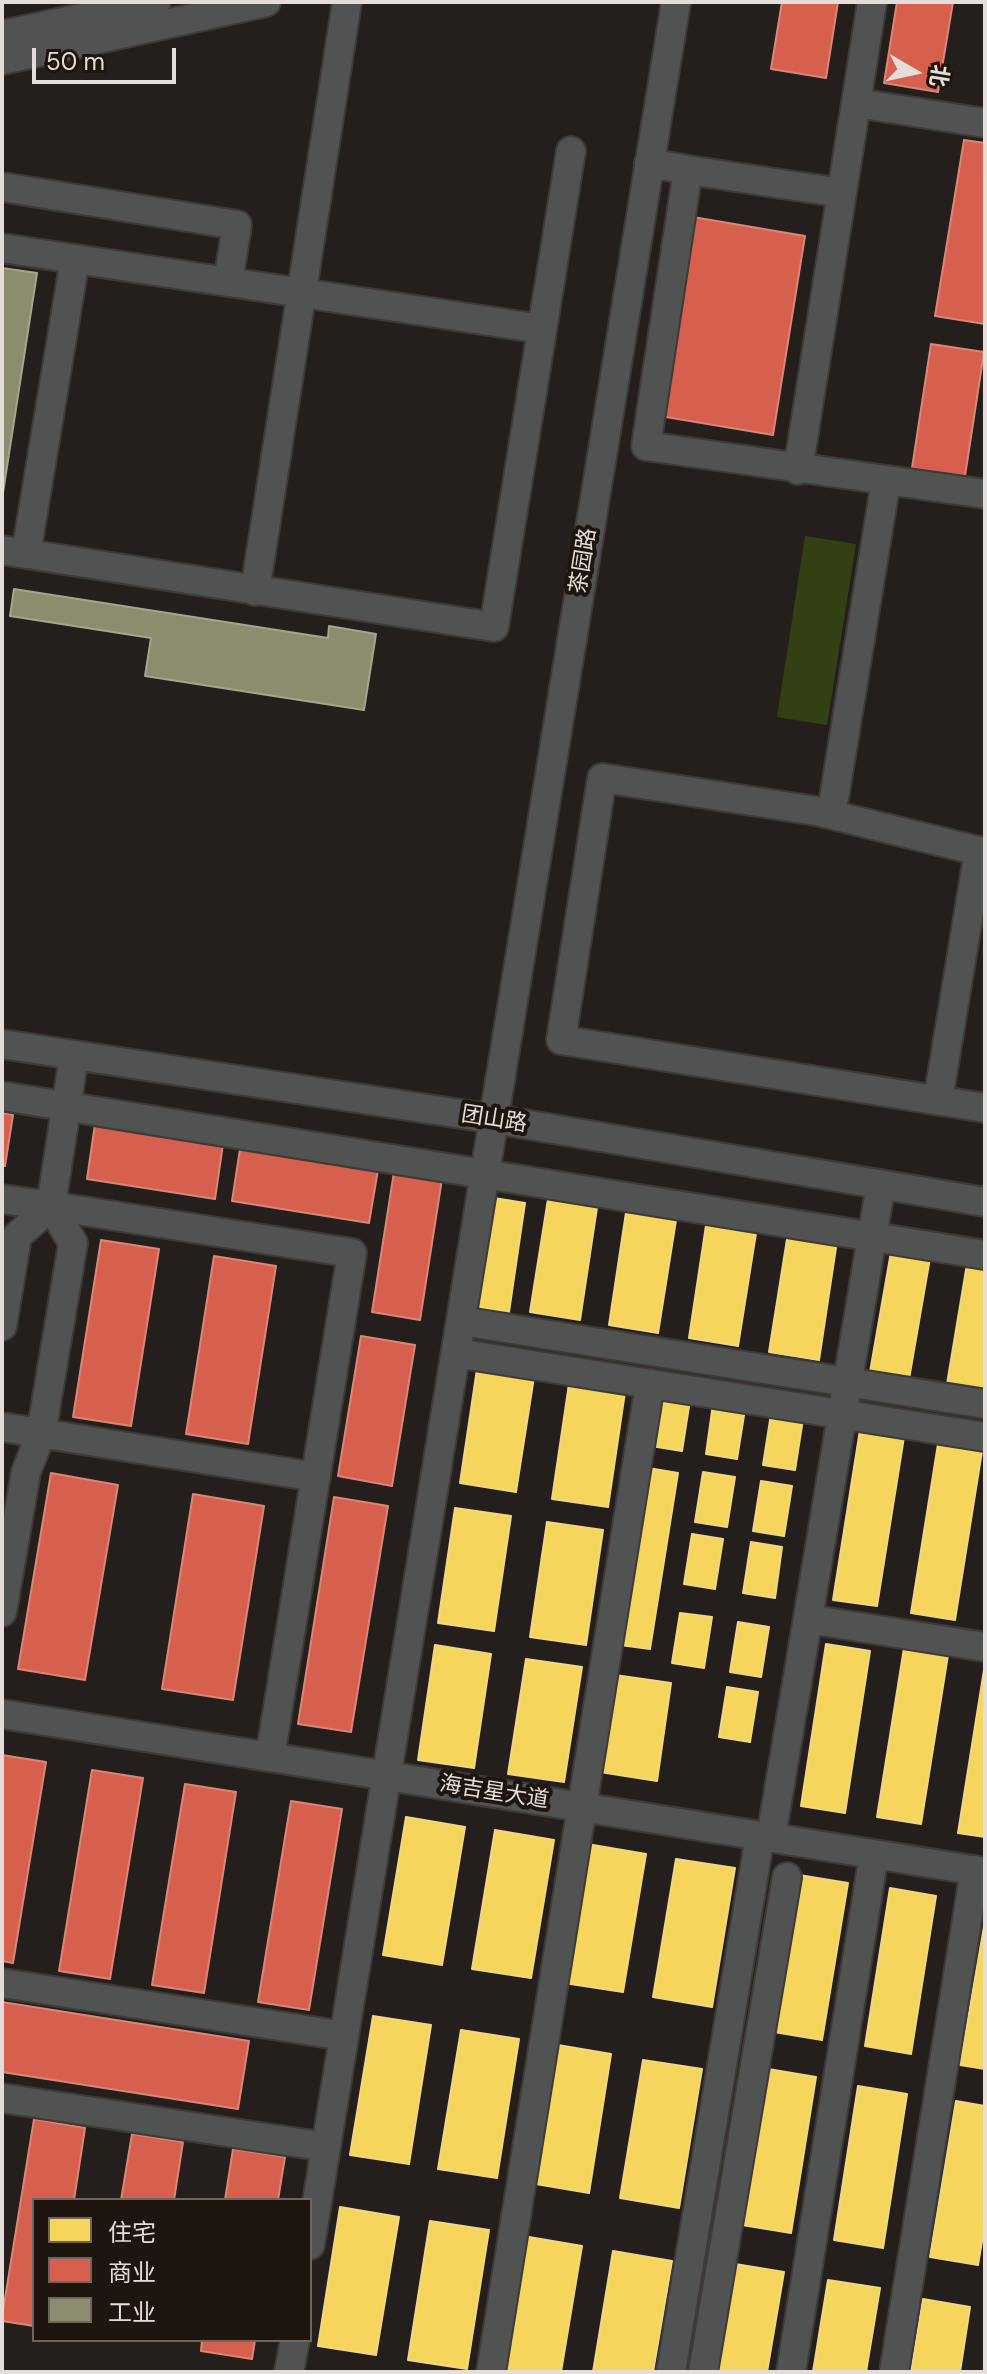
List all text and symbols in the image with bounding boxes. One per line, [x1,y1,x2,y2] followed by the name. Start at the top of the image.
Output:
[36,32,180,82] scale bar
[875,32,955,112] north arrow
[46,46,105,77] text: 50 m
[923,63,955,89] text: 北
[566,526,602,596] street label: 茶园路
[459,1102,529,1138] street label: 团山路
[438,1771,550,1815] street label: 海吉星大道
[32,2198,312,2342] legend
[108,2217,156,2248] text: 住宅
[108,2257,156,2288] text: 商业
[108,2297,156,2328] text: 工业

